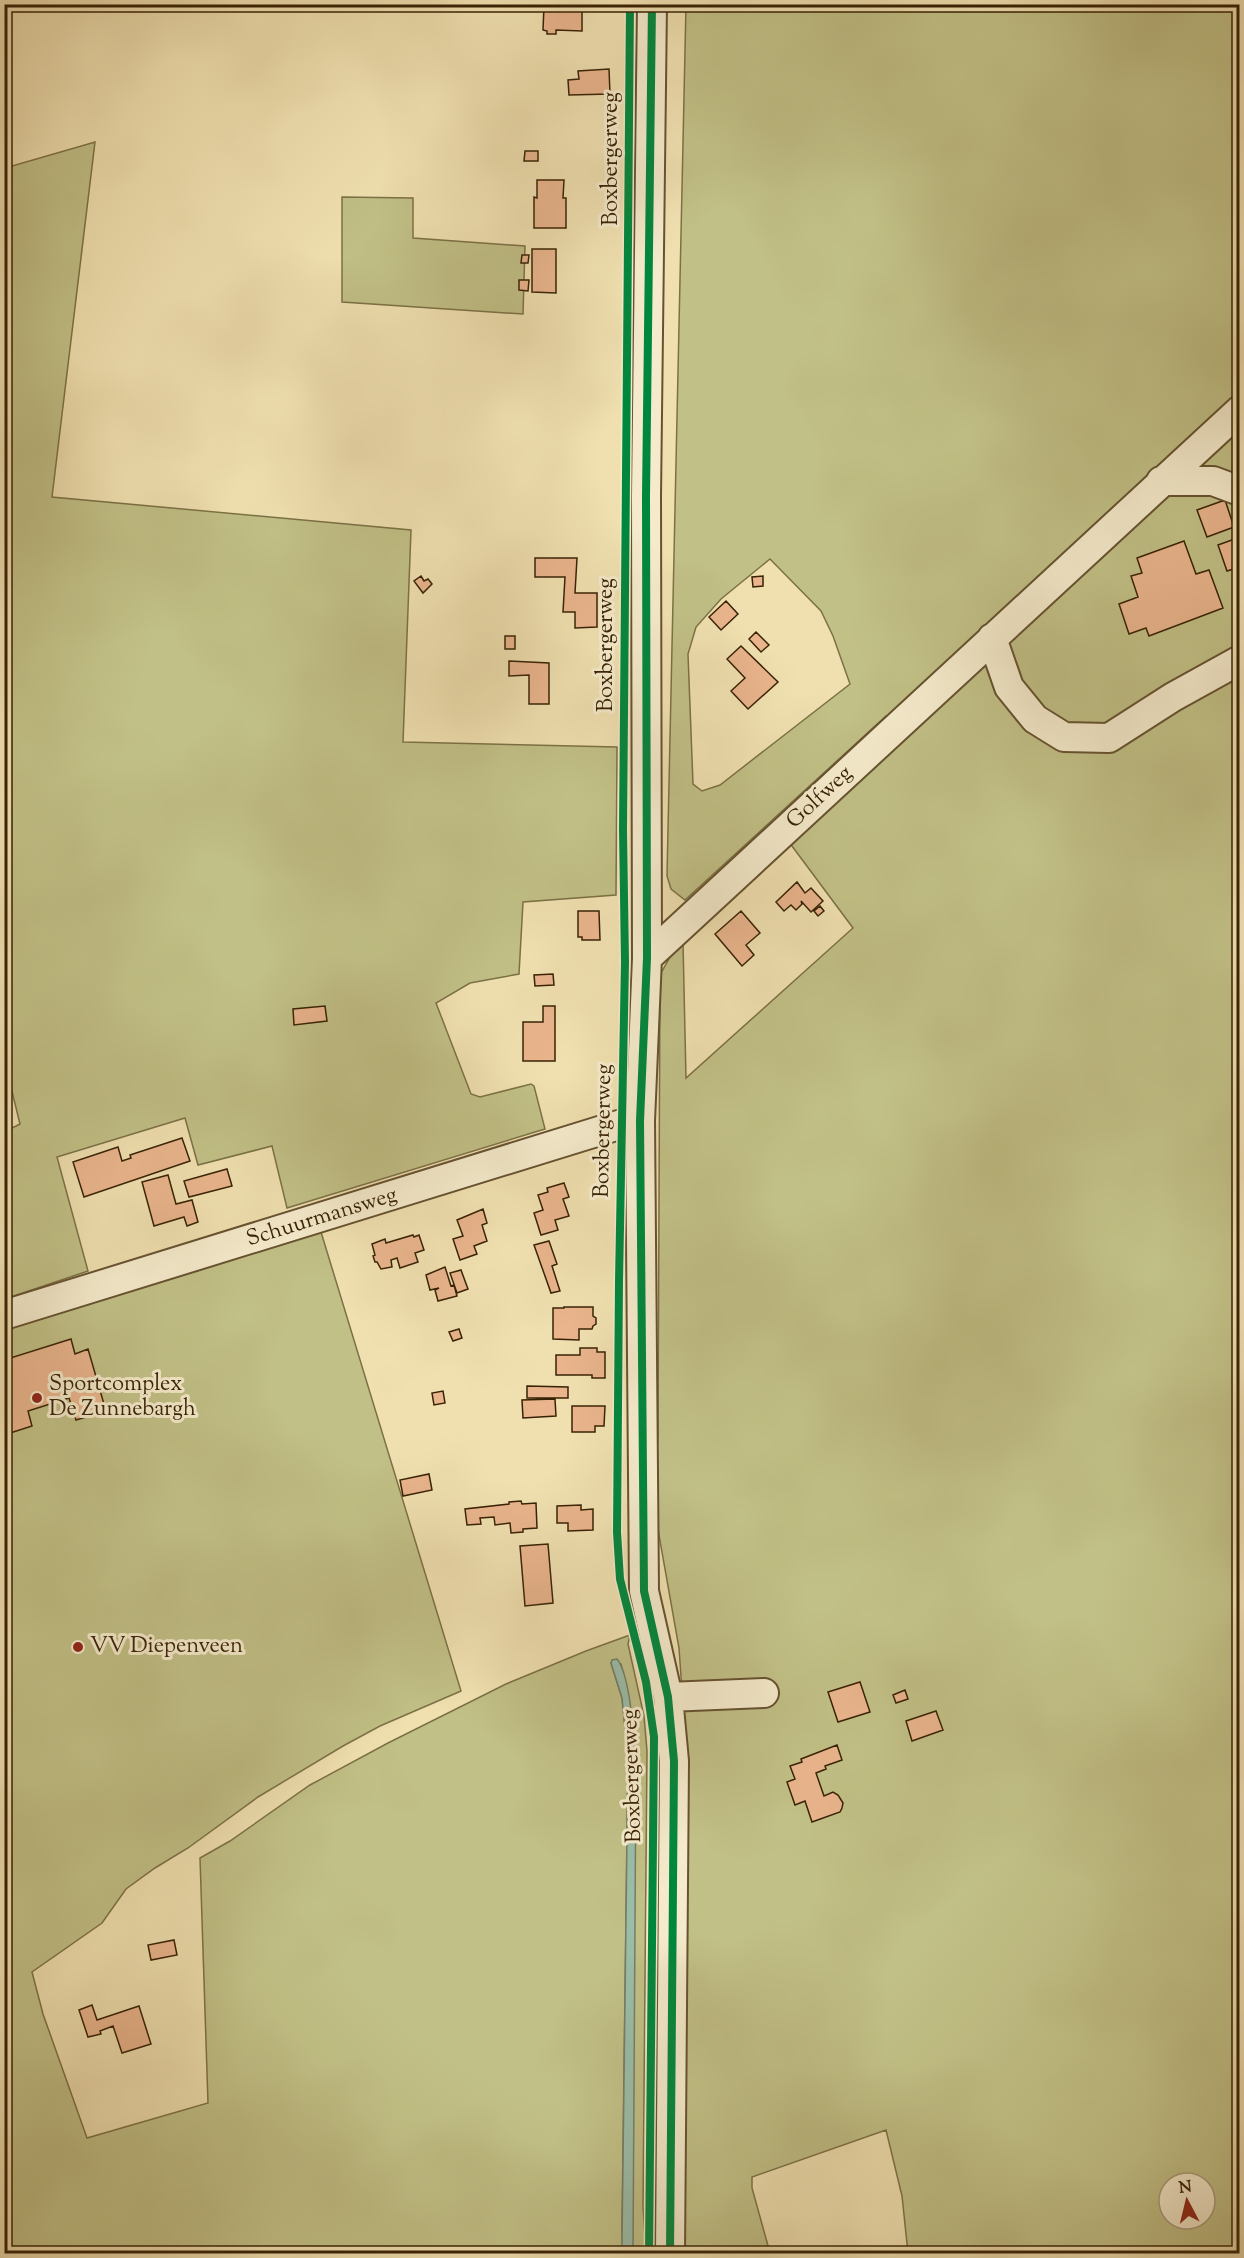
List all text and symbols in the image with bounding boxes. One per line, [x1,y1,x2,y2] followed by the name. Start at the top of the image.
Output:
[596,92,628,226] street label: Boxbergerweg
[591,578,623,712] street label: Boxbergerweg
[780,759,861,837] street label: Golfweg
[587,1063,621,1198] street label: Boxbergerweg
[243,1180,402,1256] street label: Schuurmansweg
[49,1369,196,1426] place label: Sportcomplex De Zunnebargh
[30,1391,44,1405] marker: Sportcomplex De Zunnebargh
[90,1631,243,1663] place label: VV Diepenveen
[71,1640,85,1654] marker: VV Diepenveen
[615,1708,651,1844] street label: Boxbergerweg
[1157,2171,1217,2231] north arrow
[1178,2176,1193,2201] text: N

